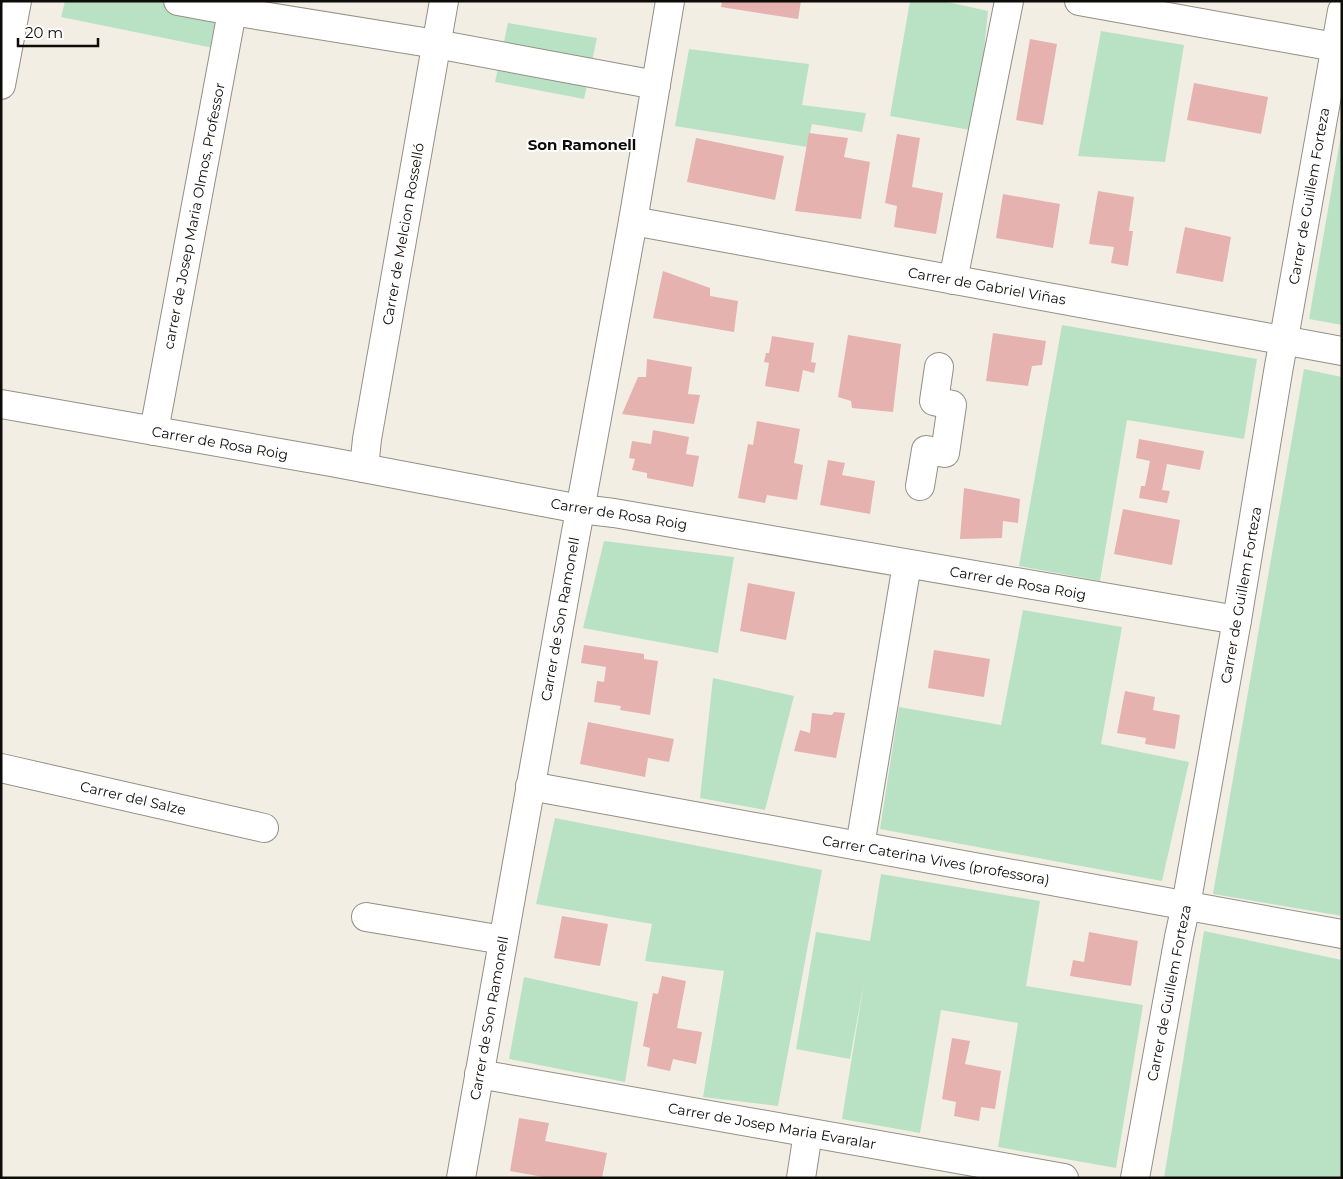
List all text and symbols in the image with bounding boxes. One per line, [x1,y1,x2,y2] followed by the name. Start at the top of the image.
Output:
[18,15,98,47] scale bar
[25,23,63,42] text: 20 m
[159,81,229,351] street label: carrer de Josep Maria Olmos, Professor
[1285,106,1333,286] street label: Carrer de Guillem Forteza
[528,135,636,154] district label: Son Ramonell
[378,141,428,327] street label: Carrer de Melcion Rosselló
[907,263,1067,309] street label: Carrer de Gabriel Viñas
[150,422,290,464] street label: Carrer de Rosa Roig
[549,494,689,534] street label: Carrer de Rosa Roig
[1217,505,1265,685] street label: Carrer de Guillem Forteza
[537,536,583,702] street label: Carrer de Son Ramonell
[948,562,1088,604] street label: Carrer de Rosa Roig
[78,777,188,819] street label: Carrer del Salze
[821,831,1051,889] street label: Carrer Caterina Vives (professora)
[1143,903,1195,1083] street label: Carrer de Guillem Forteza
[466,935,512,1101] street label: Carrer de Son Ramonell
[666,1099,878,1153] street label: Carrer de Josep Maria Evaralar

